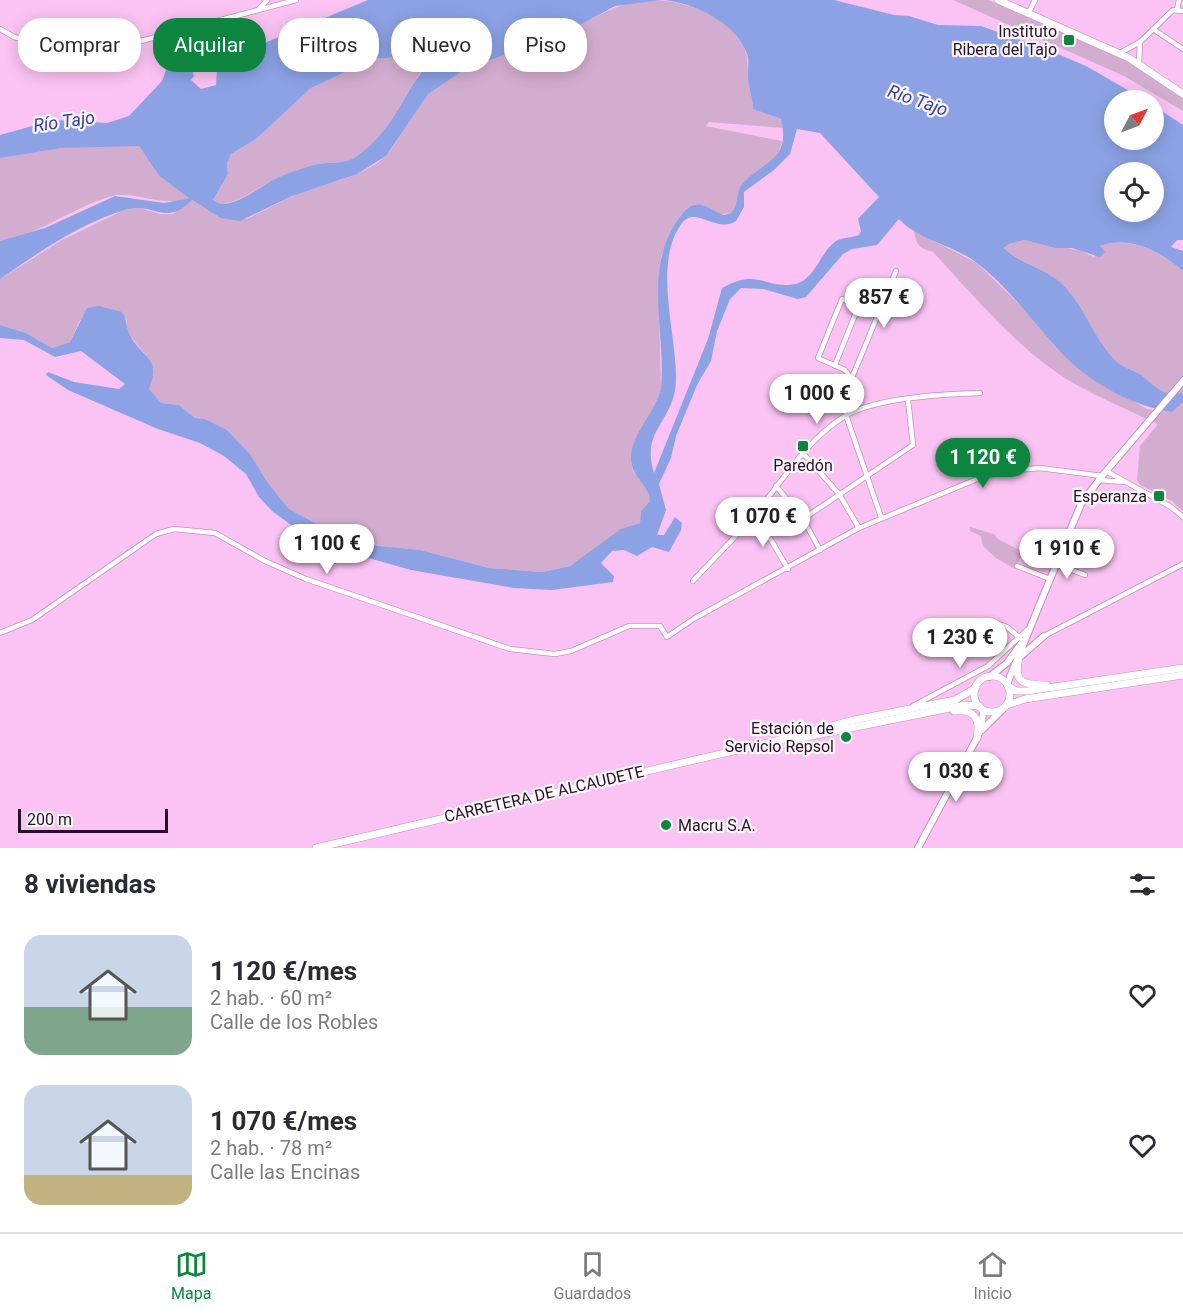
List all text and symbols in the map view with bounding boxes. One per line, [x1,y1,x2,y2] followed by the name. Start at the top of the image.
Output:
[18,18,141,72] chip: Comprar
[153,18,266,72] chip: Alquilar
[278,18,379,72] chip: Filtros
[391,18,492,72] chip: Nuevo
[504,18,587,72] chip: Piso
[953,22,1057,59] place label: Instituto Ribera del Tajo
[1062,33,1076,47] marker: Instituto Ribera del Tajo
[885,80,951,120] water label: Río Tajo
[1104,90,1164,150] north arrow
[1104,90,1164,222] map controls
[32,106,96,136] water label: Río Tajo
[1104,162,1164,222] button: locate
[842,278,926,329] pin: 857 €
[859,285,909,309] text: 857 €
[762,374,872,425] pin: 1 000 €
[783,381,851,405] text: 1 000 €
[928,438,1038,489] pin: 1 120 €
[796,439,810,453] marker: Paredón
[949,445,1017,469] text: 1 120 €
[773,456,833,475] place label: Paredón
[1073,487,1147,506] place label: Esperanza
[1152,489,1166,503] marker: Esperanza
[708,497,818,548] pin: 1 070 €
[729,504,797,528] text: 1 070 €
[272,524,382,575] pin: 1 100 €
[1012,529,1122,580] pin: 1 910 €
[293,531,361,555] text: 1 100 €
[1033,536,1101,560] text: 1 910 €
[905,618,1015,669] pin: 1 230 €
[926,625,994,649] text: 1 230 €
[725,719,834,756] place label: Estación de Servicio Repsol
[839,730,853,744] marker: Estación de Servicio Repsol
[901,752,1011,803] pin: 1 030 €
[922,759,990,783] text: 1 030 €
[442,762,646,826] street label: CARRETERA DE ALCAUDETE
[18,806,168,834] scale bar
[27,810,72,829] text: 200 m
[678,816,756,835] place label: Macru S.A.
[659,818,673,832] marker: Macru S.A.
[1126,868,1159,901] icon: filters
[24,869,156,899] text: 8 viviendas
[210,956,357,986] text: 1 120 €/mes
[72,959,144,1031] icon: home
[1126,979,1159,1012] icon: heart
[210,986,332,1010] text: 2 hab. · 60 m²
[210,1010,378,1034] text: Calle de los Robles
[210,1106,357,1136] text: 1 070 €/mes
[72,1109,144,1181] icon: home
[1126,1129,1159,1162] icon: heart
[210,1136,332,1160] text: 2 hab. · 78 m²
[210,1160,360,1184] text: Calle las Encinas
[171,1248,211,1303] tab: Mapa
[554,1248,631,1303] tab: Guardados
[973,1248,1012,1303] tab: Inicio

